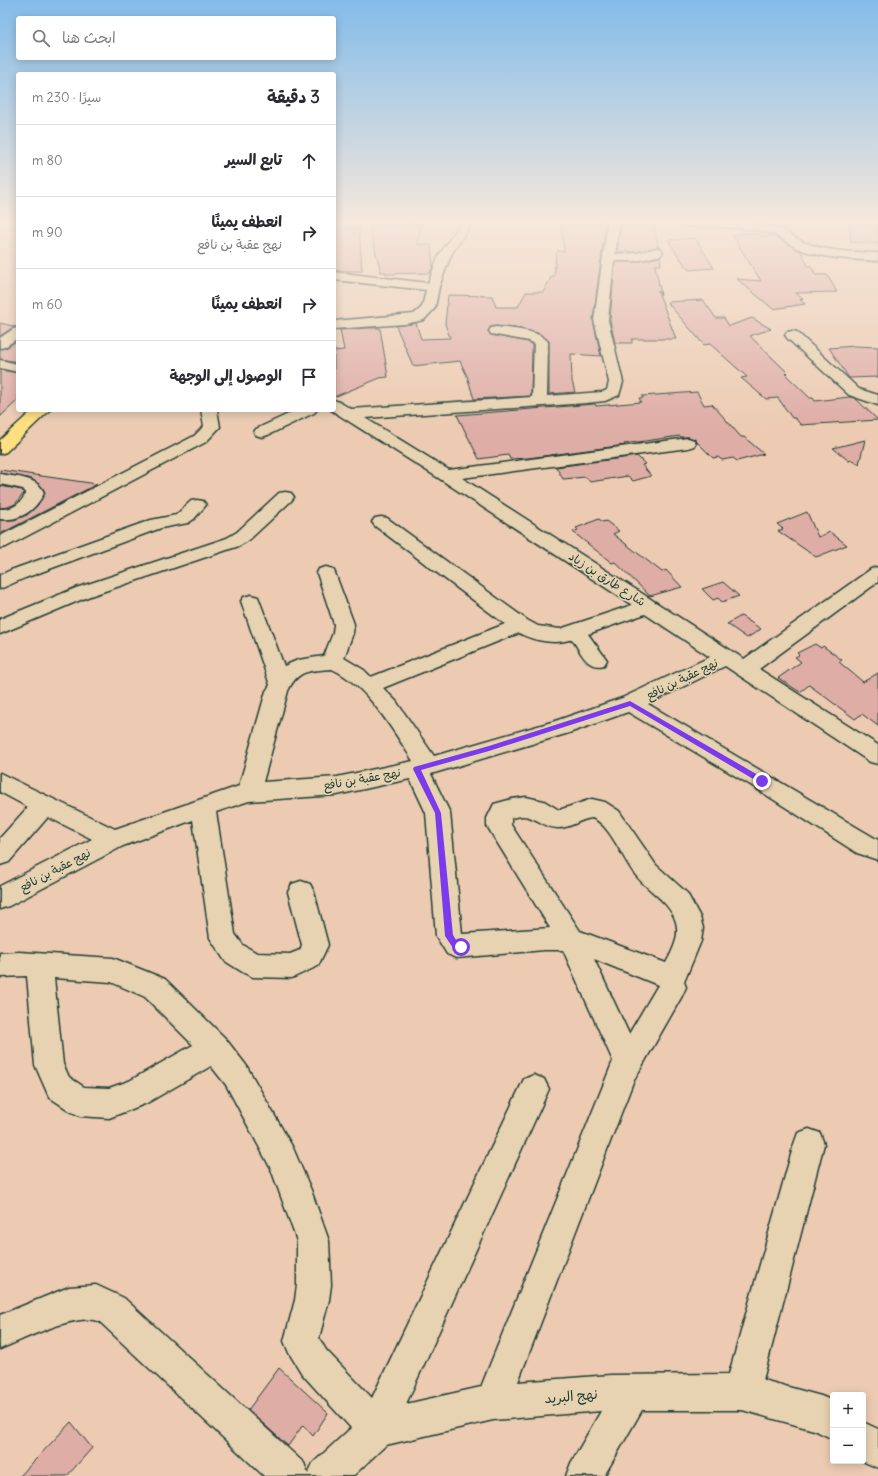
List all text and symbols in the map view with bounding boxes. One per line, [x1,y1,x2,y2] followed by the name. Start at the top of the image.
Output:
[16,16,336,60] search box
[30,27,52,49] icon: search
[62,28,116,47] text: ابحث هنا
[267,86,320,108] text: 3 دقيقة
[32,89,101,106] text: سيرًا · 230 m
[225,150,282,169] text: تابع السير
[298,150,320,172] icon: ahead
[32,152,63,169] text: 80 m
[211,212,282,231] text: انعطف يمينًا
[298,222,320,244] icon: right
[32,224,63,241] text: 90 m
[197,236,282,253] text: نهج عقبة بن نافع
[211,294,282,313] text: انعطف يمينًا
[298,294,320,316] icon: right
[32,296,63,313] text: 60 m
[169,366,282,385] text: الوصول إلى الوجهة
[298,366,320,388] icon: arrive
[565,548,648,611] street label: شارع طارق بن زياد
[643,655,721,704] street label: نهج عقبة بن نافع
[322,764,402,795] street label: نهج عقبة بن نافع
[753,772,771,790] route end
[17,845,94,896] street label: نهج عقبة بن نافع
[452,938,470,956] route start
[544,1385,598,1408] street label: نهج البريد
[830,1392,866,1464] map controls
[830,1392,866,1428] button: +
[830,1428,866,1464] button: −

